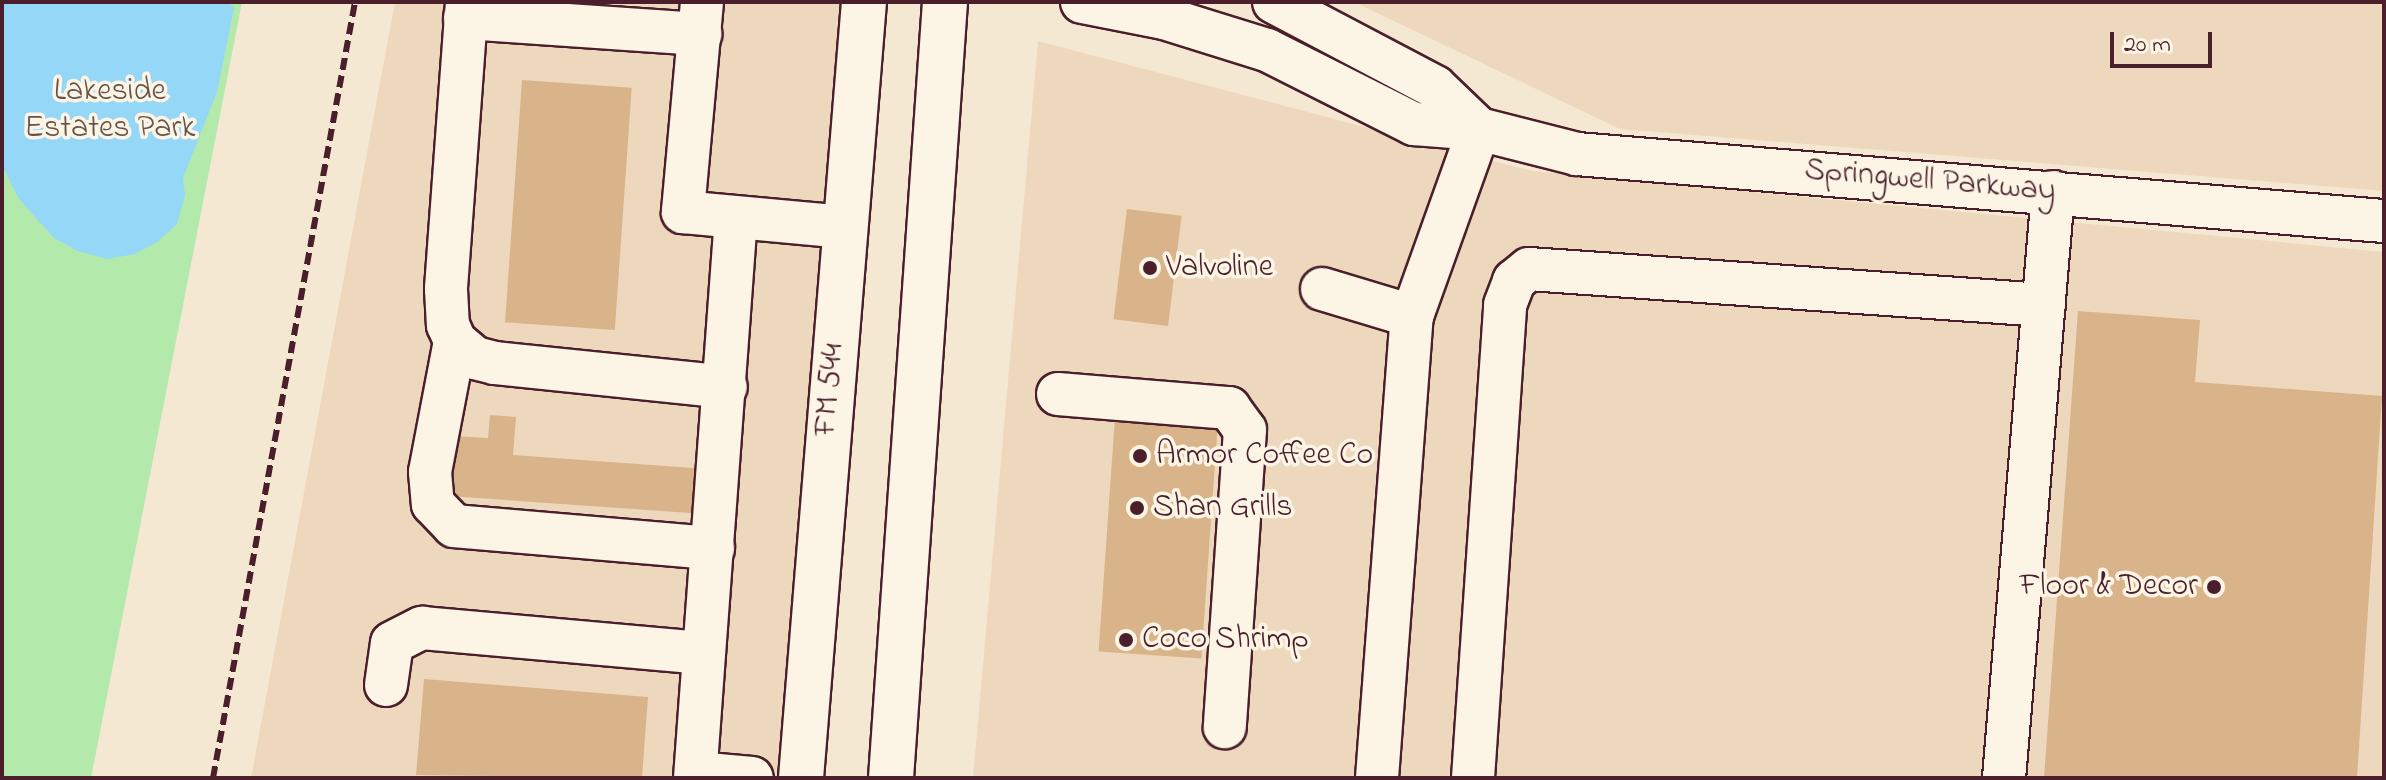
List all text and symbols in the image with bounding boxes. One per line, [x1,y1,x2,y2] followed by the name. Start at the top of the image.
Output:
[2114,16,2216,66] scale bar
[2124,28,2171,63] text: 20 m
[25,74,195,149] park label: Lakeside Estates Park
[1803,152,2057,212] street label: Springwell Parkway
[1166,249,1273,287] place label: Valvoline
[1141,259,1159,277] marker: Valvoline
[808,342,854,438] street label: FM 544
[1156,437,1373,475] place label: Armor Coffee Co
[1131,447,1149,465] marker: Armor Coffee Co
[1153,489,1293,527] place label: Shan Grills
[1128,499,1146,517] marker: Shan Grills
[2019,568,2198,606] place label: Floor & Decor
[2205,578,2223,596] marker: Floor & Decor
[1142,621,1309,659] place label: Coco Shrimp
[1117,631,1135,649] marker: Coco Shrimp

